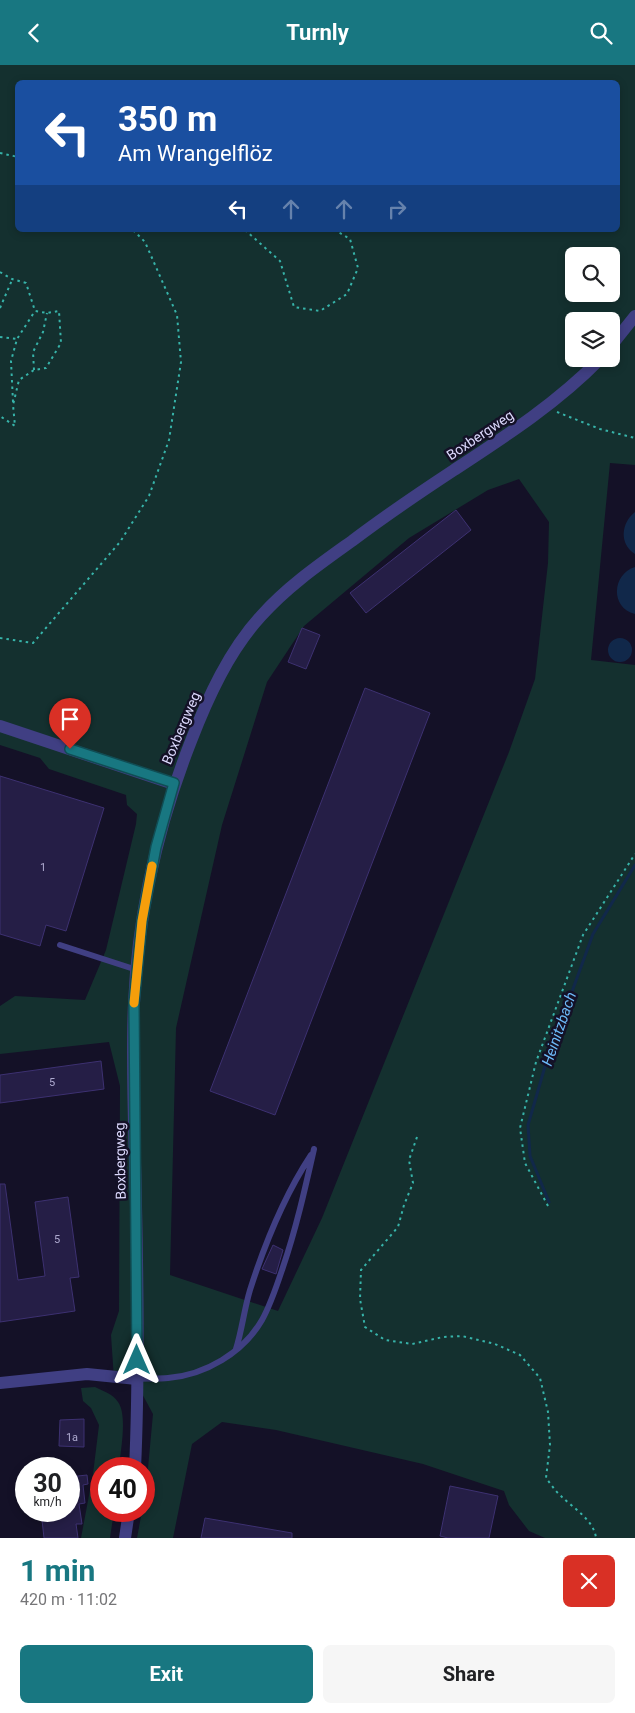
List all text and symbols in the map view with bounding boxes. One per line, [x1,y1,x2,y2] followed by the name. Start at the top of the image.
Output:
[20,19,48,47] icon: back
[587,19,615,47] icon: search
[286,20,349,45] text: Turnly
[118,99,217,140] text: 350 m
[35,100,100,165] icon: left
[118,141,273,166] text: Am Wrangelflöz
[224,195,252,223] icon: left
[277,195,305,223] icon: ahead
[330,195,358,223] icon: ahead
[383,195,411,223] icon: right
[565,247,620,367] map controls
[565,247,620,302] button: search
[565,312,620,367] button: layers
[444,407,516,463] street label: Boxbergweg
[159,689,203,767] street label: Boxbergweg
[49,698,91,749] pin
[56,705,84,733] icon: arrive
[40,861,46,874] house number: 1
[538,990,580,1068] water label: Heinitzbach
[49,1076,55,1089] house number: 5
[111,1122,129,1200] street label: Boxbergweg
[54,1233,60,1246] house number: 5
[110,1333,162,1385] position arrow
[66,1431,78,1444] house number: 1a
[90,1457,155,1522] speed limit sign: 40
[33,1469,62,1498] text: 30
[33,1495,62,1509] text: km/h
[20,1553,95,1588] text: 1 min
[563,1555,615,1607] button: close
[20,1590,117,1609] text: 420 m · 11:02
[20,1645,313,1703] button: Exit
[323,1645,615,1703] button: Share

